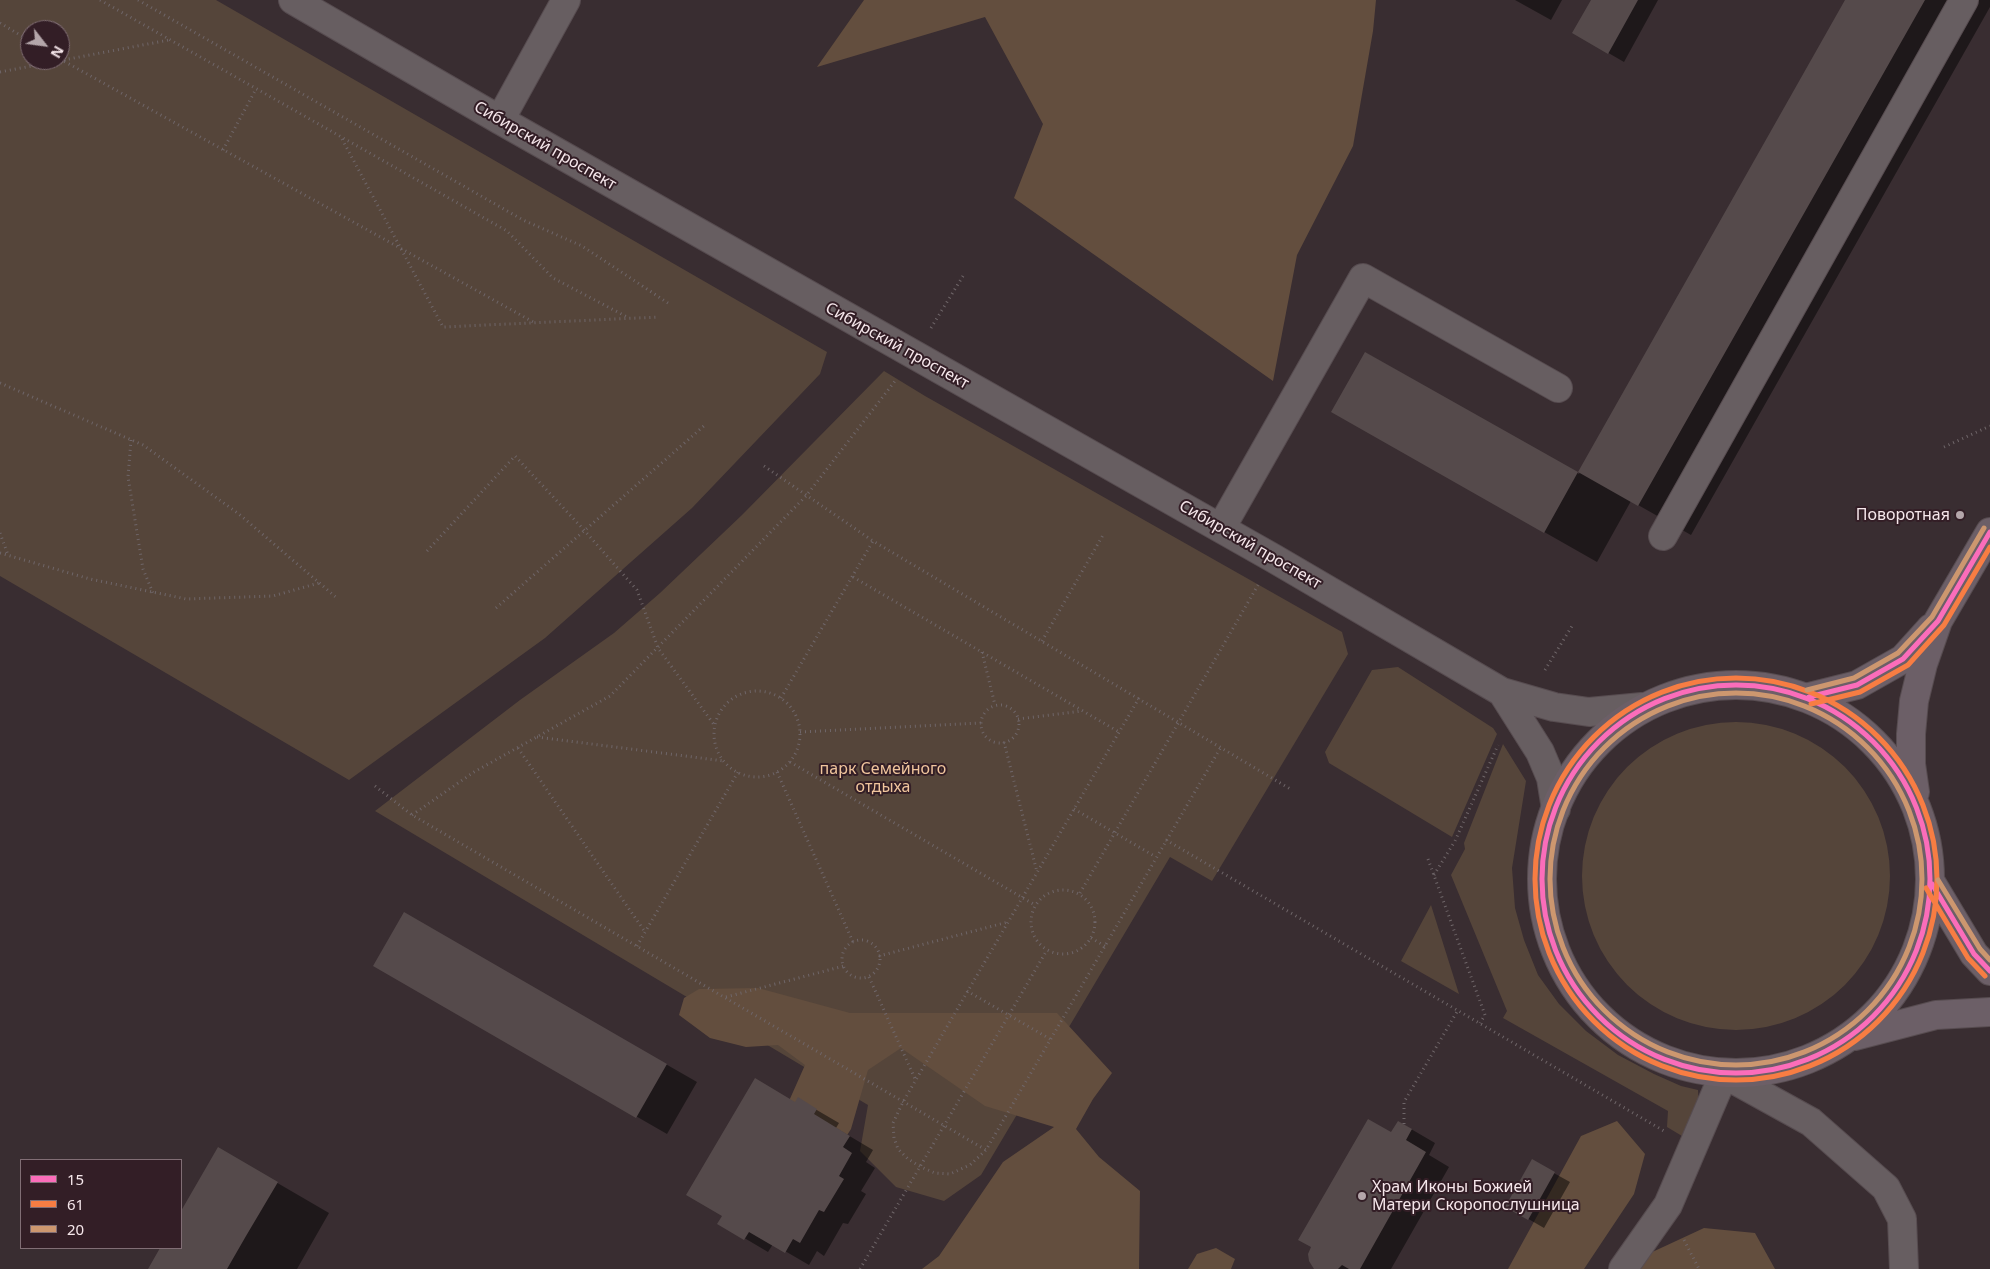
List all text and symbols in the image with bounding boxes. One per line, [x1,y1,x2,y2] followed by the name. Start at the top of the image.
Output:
[20,20,70,70] north arrow
[46,43,69,62] text: N
[470,97,620,195] street label: Сибирский проспект
[822,299,972,393] street label: Сибирский проспект
[1175,496,1325,594] street label: Сибирский проспект
[1856,505,1950,525] place label: Поворотная
[1954,509,1966,521] marker: Поворотная
[820,759,946,797] park label: парк Семейного отдыха
[20,1159,182,1249] legend
[67,1169,84,1189] text: 15
[1372,1177,1580,1215] place label: Храм Иконы Божией Матери Скоропослушница
[1356,1190,1368,1202] marker: Храм Иконы Божией Матери Скоропослушница
[67,1194,84,1214] text: 61
[67,1219,84,1239] text: 20

